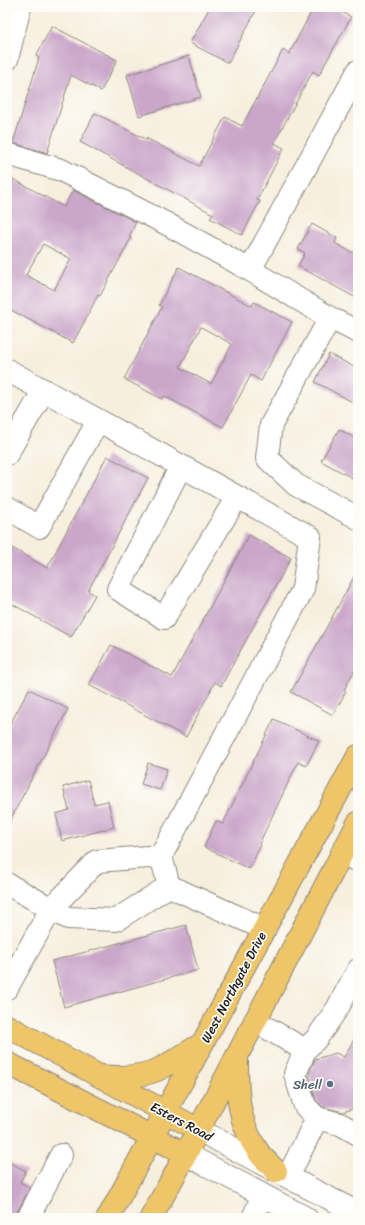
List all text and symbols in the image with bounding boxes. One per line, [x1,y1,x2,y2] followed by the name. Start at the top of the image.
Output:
[194,927,273,1047] street label: West Northgate Drive
[293,1073,322,1096] place label: Shell
[325,1079,335,1089] marker: Shell
[146,1095,218,1148] street label: Esters Road

